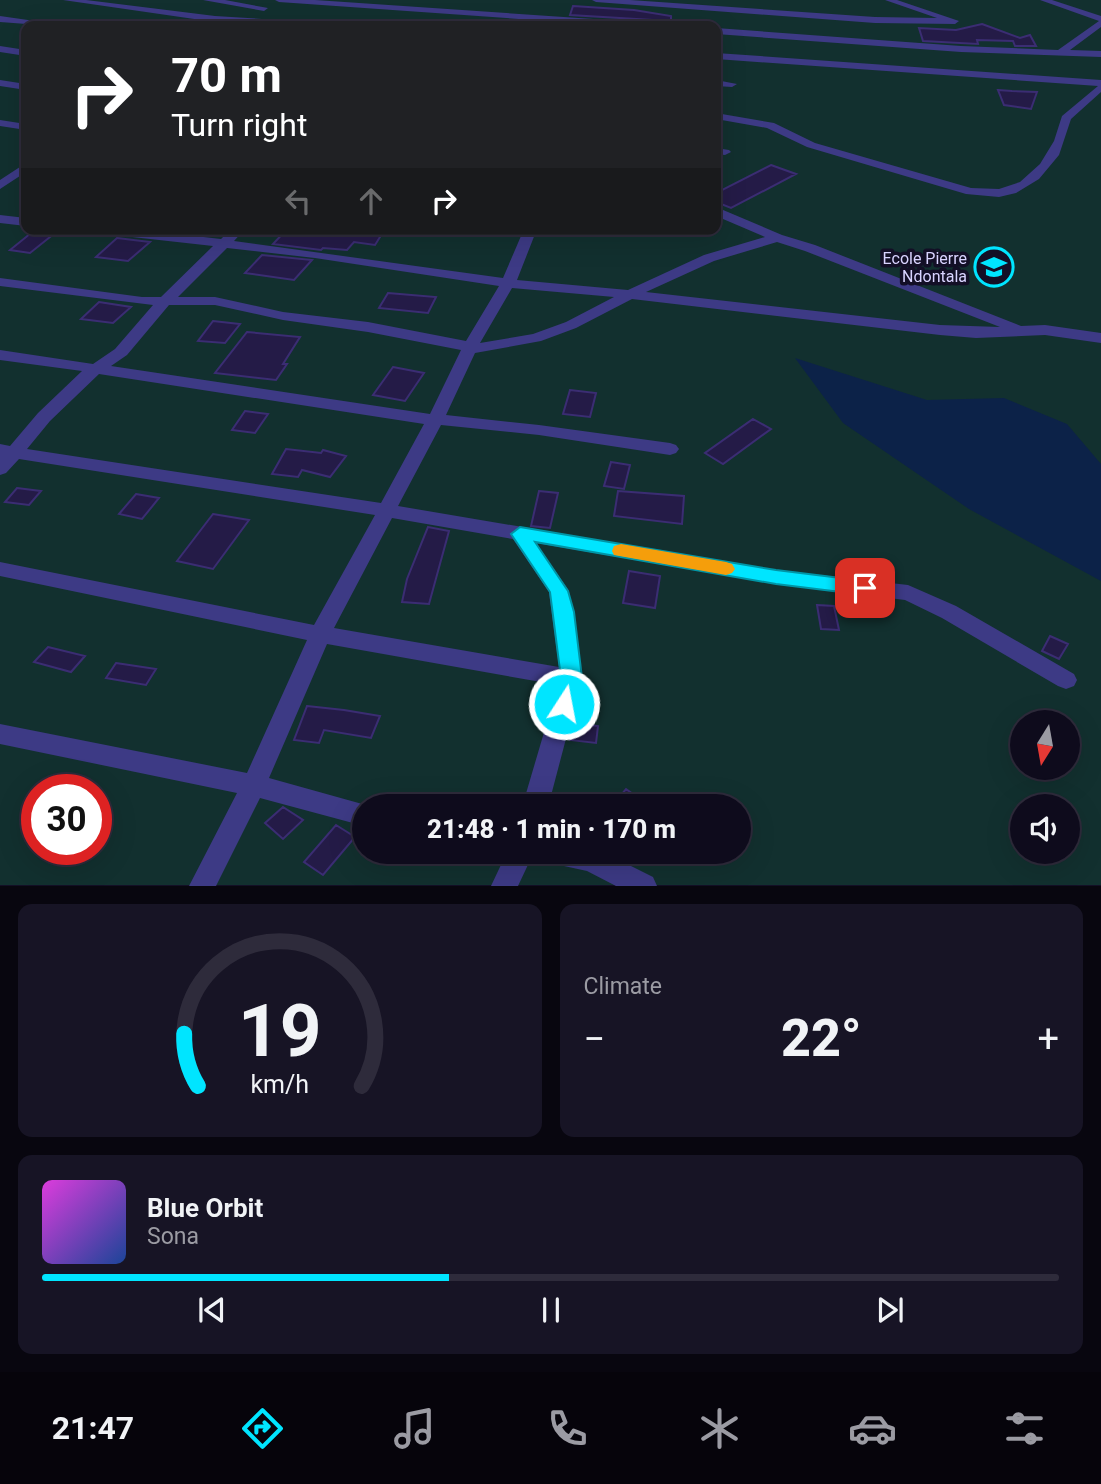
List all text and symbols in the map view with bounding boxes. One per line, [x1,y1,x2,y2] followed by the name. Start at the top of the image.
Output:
[171,47,282,104] text: 70 m
[56,49,147,140] icon: right
[171,106,307,144] text: Turn right
[279,182,317,220] icon: left
[352,182,390,220] icon: ahead
[425,182,463,220] icon: right
[973,246,1015,288] school or university icon: Ecole Pierre Ndontala
[883,249,967,286] place label: Ecole Pierre Ndontala
[835,558,895,618] pin
[846,569,884,607] icon: arrive
[527,667,601,741] position arrow
[1010,710,1080,780] north arrow
[1010,710,1080,864] map controls
[21,774,112,865] speed limit sign: 30
[1010,794,1080,864] button: sound
[427,814,676,844] text: 21:48 · 1 min · 170 m
[584,973,662,1000] text: Climate
[238,989,322,1075] text: 19
[781,1008,862,1069] text: 22°
[584,1017,605,1061] text: −
[1037,1017,1059,1061] text: +
[250,1070,309,1099] text: km/h
[147,1193,263,1223] text: Blue Orbit
[147,1223,199,1250] text: Sona
[193,1291,231,1329] icon: previous
[532,1291,570,1329] icon: pause
[871,1291,909,1329] icon: next
[238,1404,287,1453] icon: directions
[390,1404,439,1453] icon: music
[543,1404,592,1453] icon: phone
[695,1404,744,1453] icon: climate
[848,1404,897,1453] icon: car
[1000,1404,1049,1453] icon: filters
[52,1409,134,1447] text: 21:47

